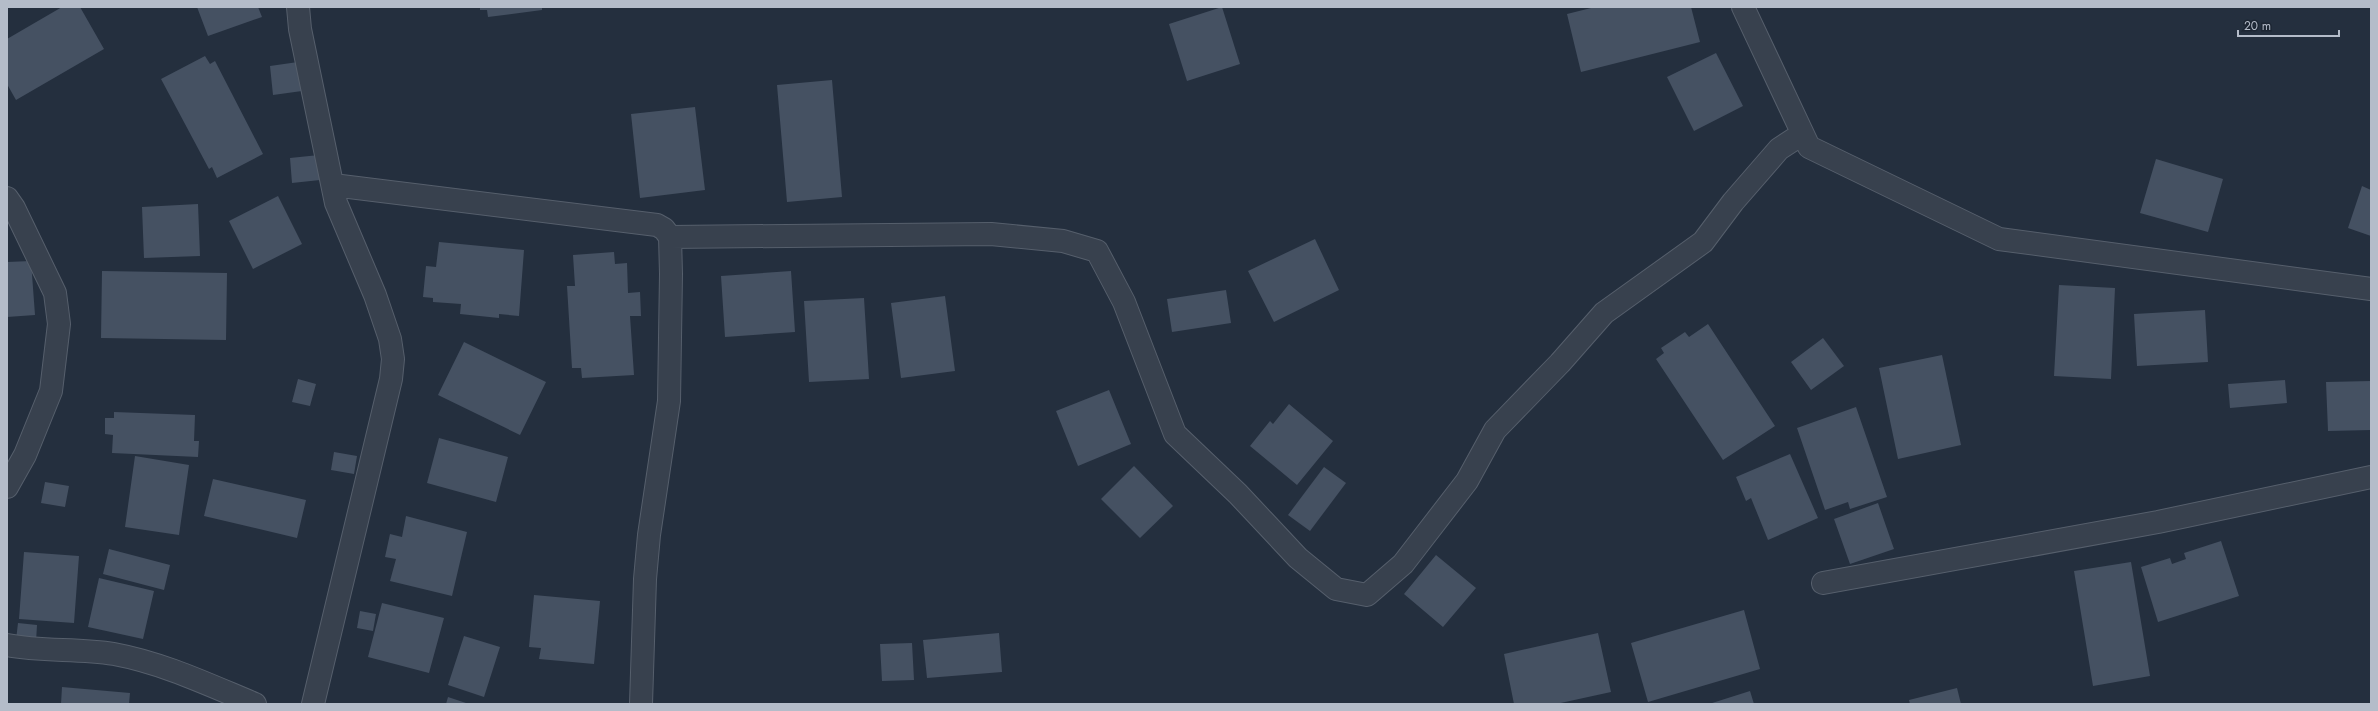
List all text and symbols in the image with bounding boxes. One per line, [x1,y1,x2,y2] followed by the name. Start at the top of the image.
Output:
[2238,12,2339,38] scale bar
[2244,17,2271,35] text: 20 m

